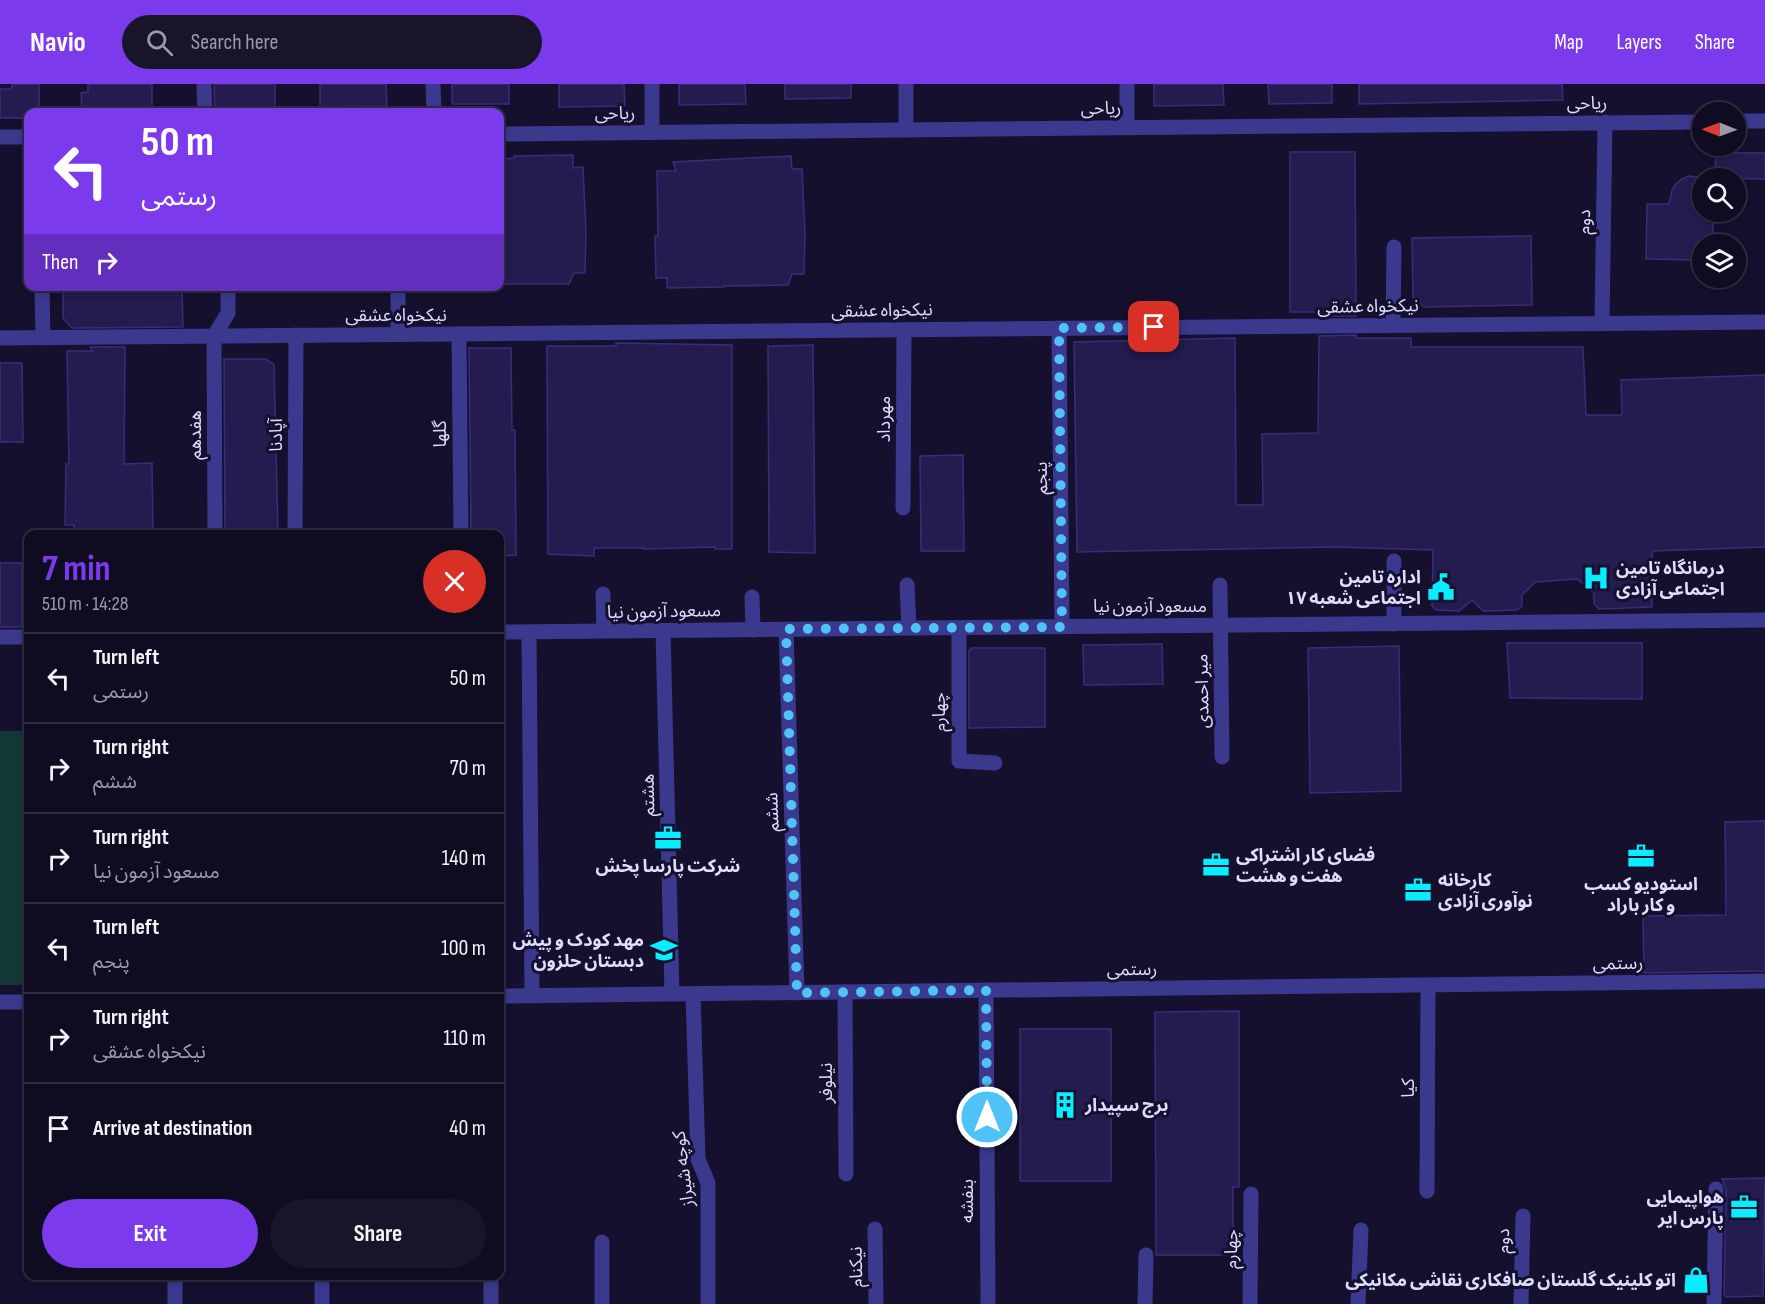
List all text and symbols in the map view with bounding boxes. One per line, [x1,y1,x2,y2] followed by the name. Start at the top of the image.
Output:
[122,15,542,69] search box
[30,26,86,59] text: Navio
[143,26,176,59] icon: search
[191,29,278,56] text: Search here
[1554,30,1583,55] text: Map
[1616,30,1662,55] text: Layers
[1695,30,1735,55] text: Share
[1567,93,1607,114] street label: ریاحی
[1081,98,1121,119] street label: ریاحی
[1692,102,1746,156] north arrow
[1692,102,1746,288] map controls
[595,103,635,124] street label: ریاحی
[141,117,214,168] text: 50 m
[42,132,120,210] icon: left
[1692,168,1746,222] button: search
[141,181,217,213] text: رستمی
[1574,209,1598,235] street label: دوم
[1692,234,1746,288] button: layers
[90,246,123,279] icon: right
[42,249,78,276] text: Then
[1317,295,1419,318] street label: نیکخواه عشقی
[831,299,933,322] street label: نیکخواه عشقی
[1128,301,1179,352] pin
[345,305,447,326] street label: نیکخواه عشقی
[1137,310,1170,343] icon: arrive
[874,396,895,442] street label: مهرداد
[185,410,208,460] street label: هفدهم
[266,418,287,452] street label: آپادنا
[430,420,451,448] street label: گلها
[1031,461,1054,495] street label: پنجم
[42,548,111,591] text: 7 min
[423,550,486,613] button: close
[1616,558,1725,600] place label: درمانگاه تامین اجتماعی آزادی
[1581,563,1611,593] hospital icon: درمانگاه تامین اجتماعی آزادی
[1286,567,1421,609] place label: اداره تامین اجتماعی شعبه ۱۷
[1426,572,1456,602] public building icon: اداره تامین اجتماعی شعبه ۱۷
[42,592,128,616] text: 510 m · 14:28
[1093,596,1207,617] street label: مسعود آزمون نیا
[607,600,721,623] street label: مسعود آزمون نیا
[93,644,159,671] text: Turn left
[1191,653,1214,729] street label: میر احمدی
[42,662,75,695] icon: left
[450,665,486,692] text: 50 m
[93,680,149,704] text: رستمی
[929,692,953,732] street label: چهارم
[93,734,169,761] text: Turn right
[42,752,75,785] icon: right
[450,755,486,782] text: 70 m
[93,770,137,794] text: ششم
[638,774,661,816] street label: هشتم
[761,792,786,832] street label: ششم
[653,823,683,853] office icon: شرکت پارسا پخش
[93,824,169,851] text: Turn right
[1626,841,1656,871] office icon: استودیو کسب و کار باراد
[42,842,75,875] icon: right
[442,845,486,872] text: 140 m
[1236,845,1375,887] place label: فضای کار اشتراکی هفت و هشت
[1201,850,1231,880] office icon: فضای کار اشتراکی هفت و هشت
[596,856,740,878] place label: شرکت پارسا پخش
[93,860,220,884] text: مسعود آزمون نیا
[1438,870,1533,912] place label: کارخانه نوآوری آزادی
[1584,874,1698,916] place label: استودیو کسب و کار باراد
[1403,875,1433,905] office icon: کارخانه نوآوری آزادی
[93,914,159,941] text: Turn left
[513,930,644,972] place label: مهد کودک و پیش دبستان حلزون
[42,932,75,965] icon: left
[441,935,486,962] text: 100 m
[649,935,679,965] school or university icon: مهد کودک و پیش دبستان حلزون
[93,950,130,974] text: پنجم
[1593,953,1643,974] street label: رستمی
[1107,959,1157,980] street label: رستمی
[93,1004,169,1031] text: Turn right
[42,1022,75,1055] icon: right
[443,1025,486,1052] text: 110 m
[93,1040,206,1064] text: نیکخواه عشقی
[816,1063,837,1104] street label: نیلوفر
[1398,1078,1419,1098] street label: کیا
[955,1085,1019,1149] position arrow
[1050,1090,1080,1120] building icon: برج سپیدار
[1084,1095,1168,1118] place label: برج سپیدار
[42,1112,75,1145] icon: arrive
[93,1115,252,1142] text: Arrive at destination
[449,1115,486,1142] text: 40 m
[668,1129,699,1209] street label: کوچه شیراز
[957,1179,978,1223] street label: بنفشه
[1646,1187,1724,1230] place label: هواپیمایی پارس ایر
[1729,1192,1759,1222] office icon: هواپیمایی پارس ایر
[42,1199,258,1268] button: Exit
[270,1199,486,1268] button: Share
[1493,1228,1517,1254] street label: دوم
[1221,1229,1245,1269] street label: چهارم
[846,1246,870,1288] street label: نیکنام
[1681,1265,1711,1295] shop icon: اتو کلینیک گلستان صافکاری نقاشی مکانیکی
[1345,1270,1676,1291] place label: اتو کلینیک گلستان صافکاری نقاشی مکانیکی

